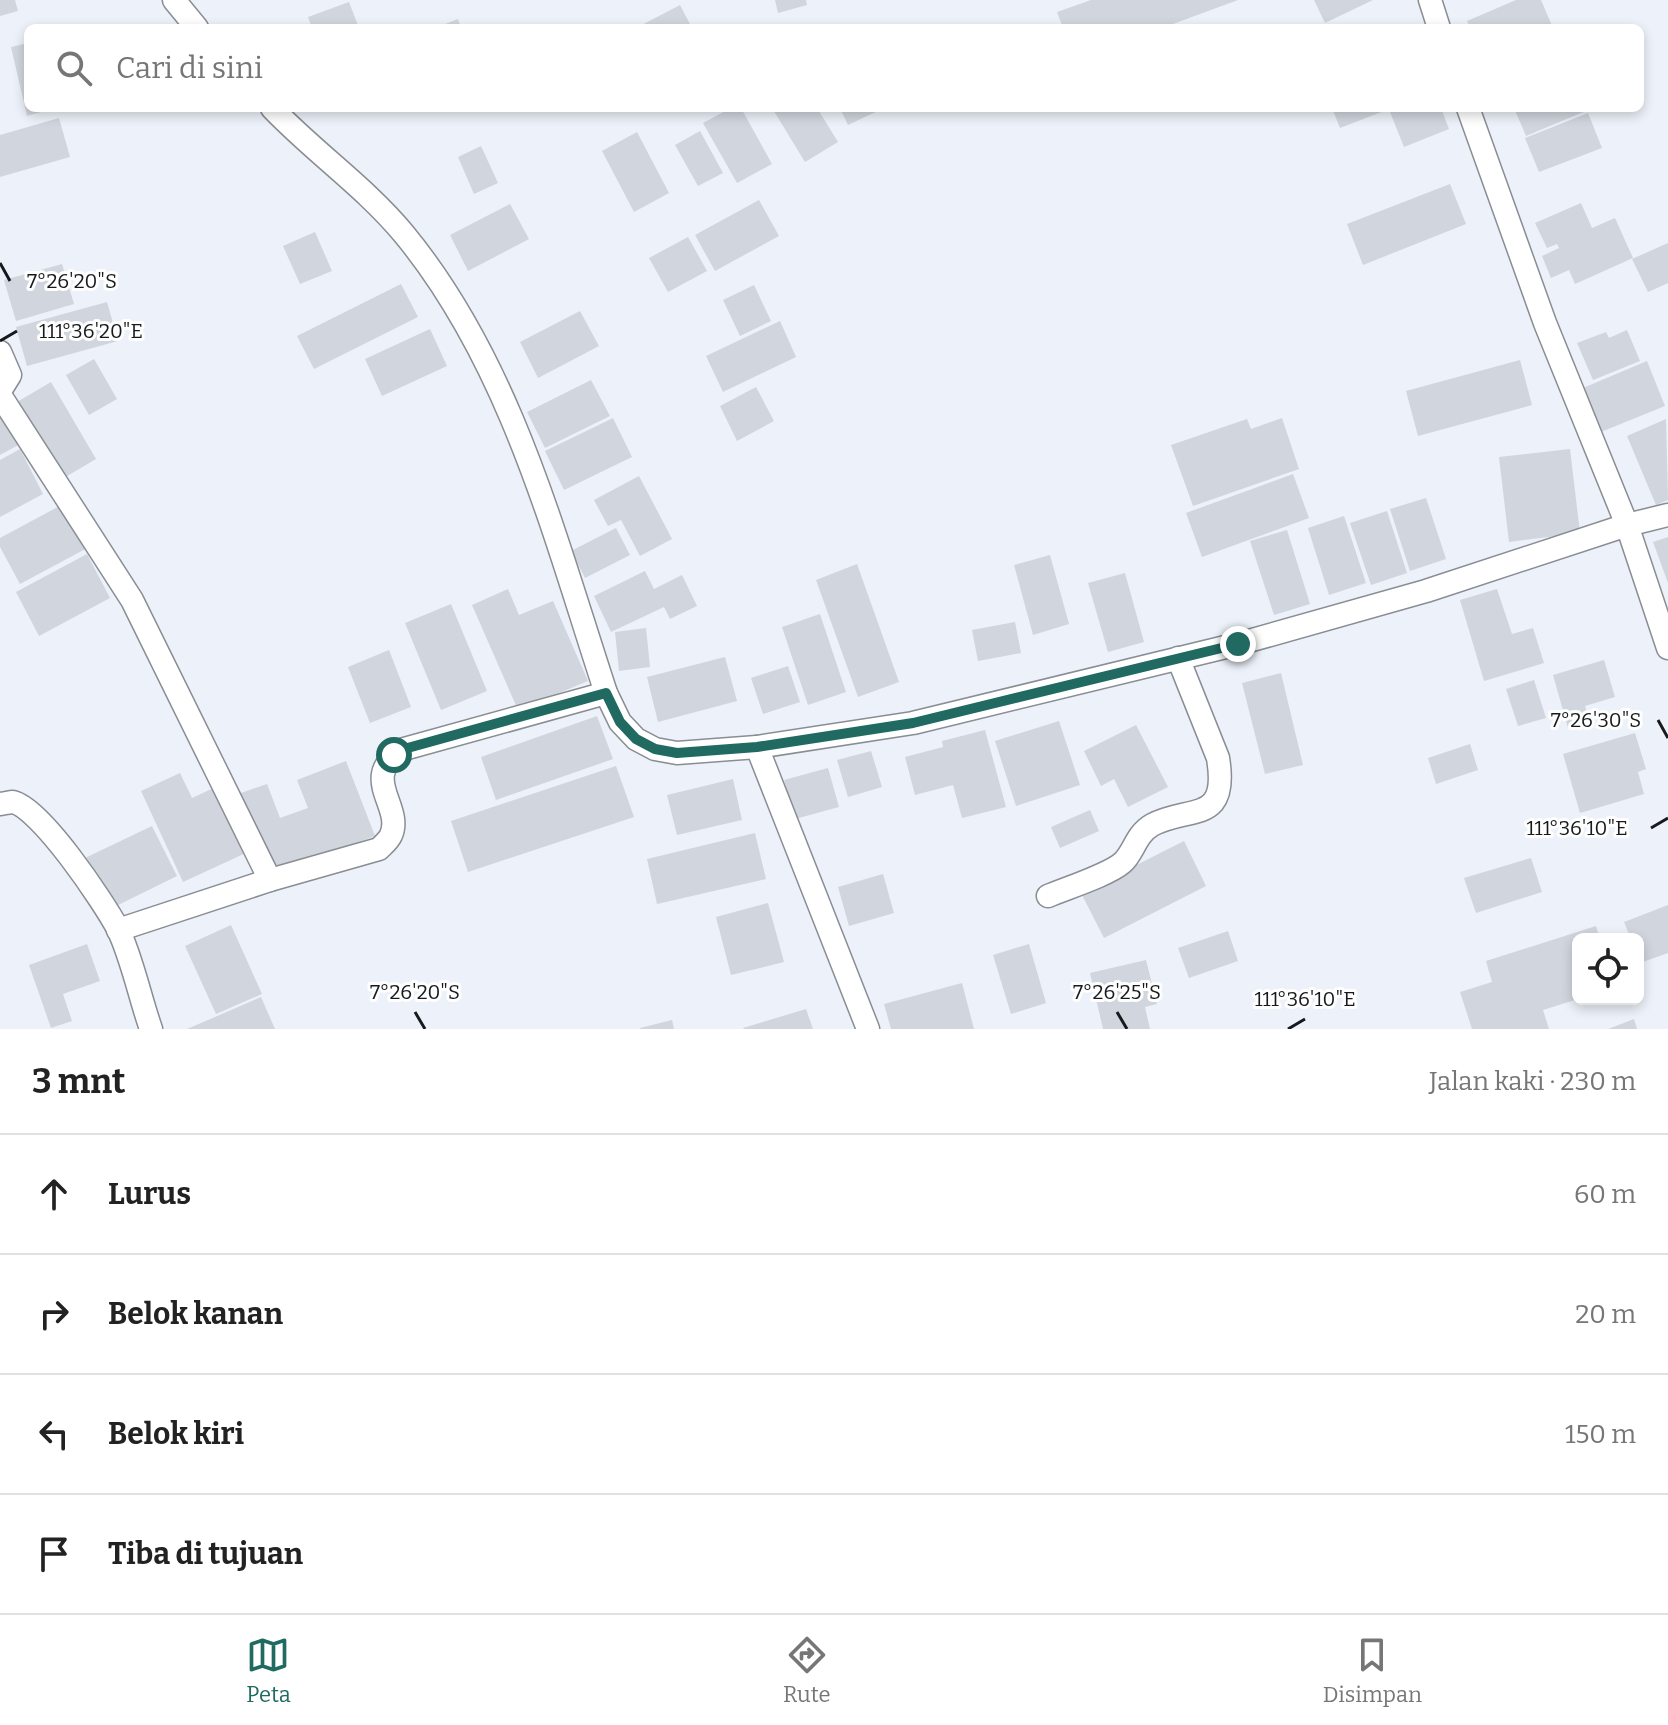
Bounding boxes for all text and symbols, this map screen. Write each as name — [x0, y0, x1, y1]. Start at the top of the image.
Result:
search box — [24, 24, 1644, 112]
icon: search — [52, 46, 96, 90]
text: Cari di sini — [116, 50, 263, 86]
text: 7°26'20"S — [27, 269, 117, 293]
text: 111°36'20"E — [39, 319, 143, 343]
route end — [1220, 626, 1256, 662]
text: 7°26'30"S — [1551, 708, 1641, 732]
route start — [376, 737, 412, 773]
text: 111°36'10"E — [1526, 816, 1628, 840]
map controls — [1572, 933, 1644, 1005]
button: locate — [1572, 933, 1644, 1005]
text: 7°26'20"S — [370, 980, 460, 1004]
text: 7°26'25"S — [1073, 980, 1161, 1004]
text: 111°36'10"E — [1254, 987, 1356, 1011]
text: 3 mnt — [32, 1061, 125, 1102]
text: Jalan kaki · 230 m — [1429, 1066, 1636, 1097]
icon: ahead — [32, 1172, 76, 1216]
text: Lurus — [108, 1176, 191, 1212]
text: 60 m — [1574, 1179, 1636, 1210]
icon: right — [32, 1292, 76, 1336]
text: Belok kanan — [108, 1296, 283, 1332]
text: 20 m — [1575, 1299, 1636, 1330]
icon: left — [32, 1412, 76, 1456]
text: Belok kiri — [108, 1416, 244, 1452]
text: 150 m — [1565, 1419, 1636, 1450]
icon: arrive — [32, 1532, 76, 1576]
text: Tiba di tujuan — [108, 1536, 303, 1572]
tab: Peta — [246, 1633, 291, 1708]
tab: Rute — [783, 1633, 830, 1708]
tab: Disimpan — [1323, 1633, 1422, 1708]

